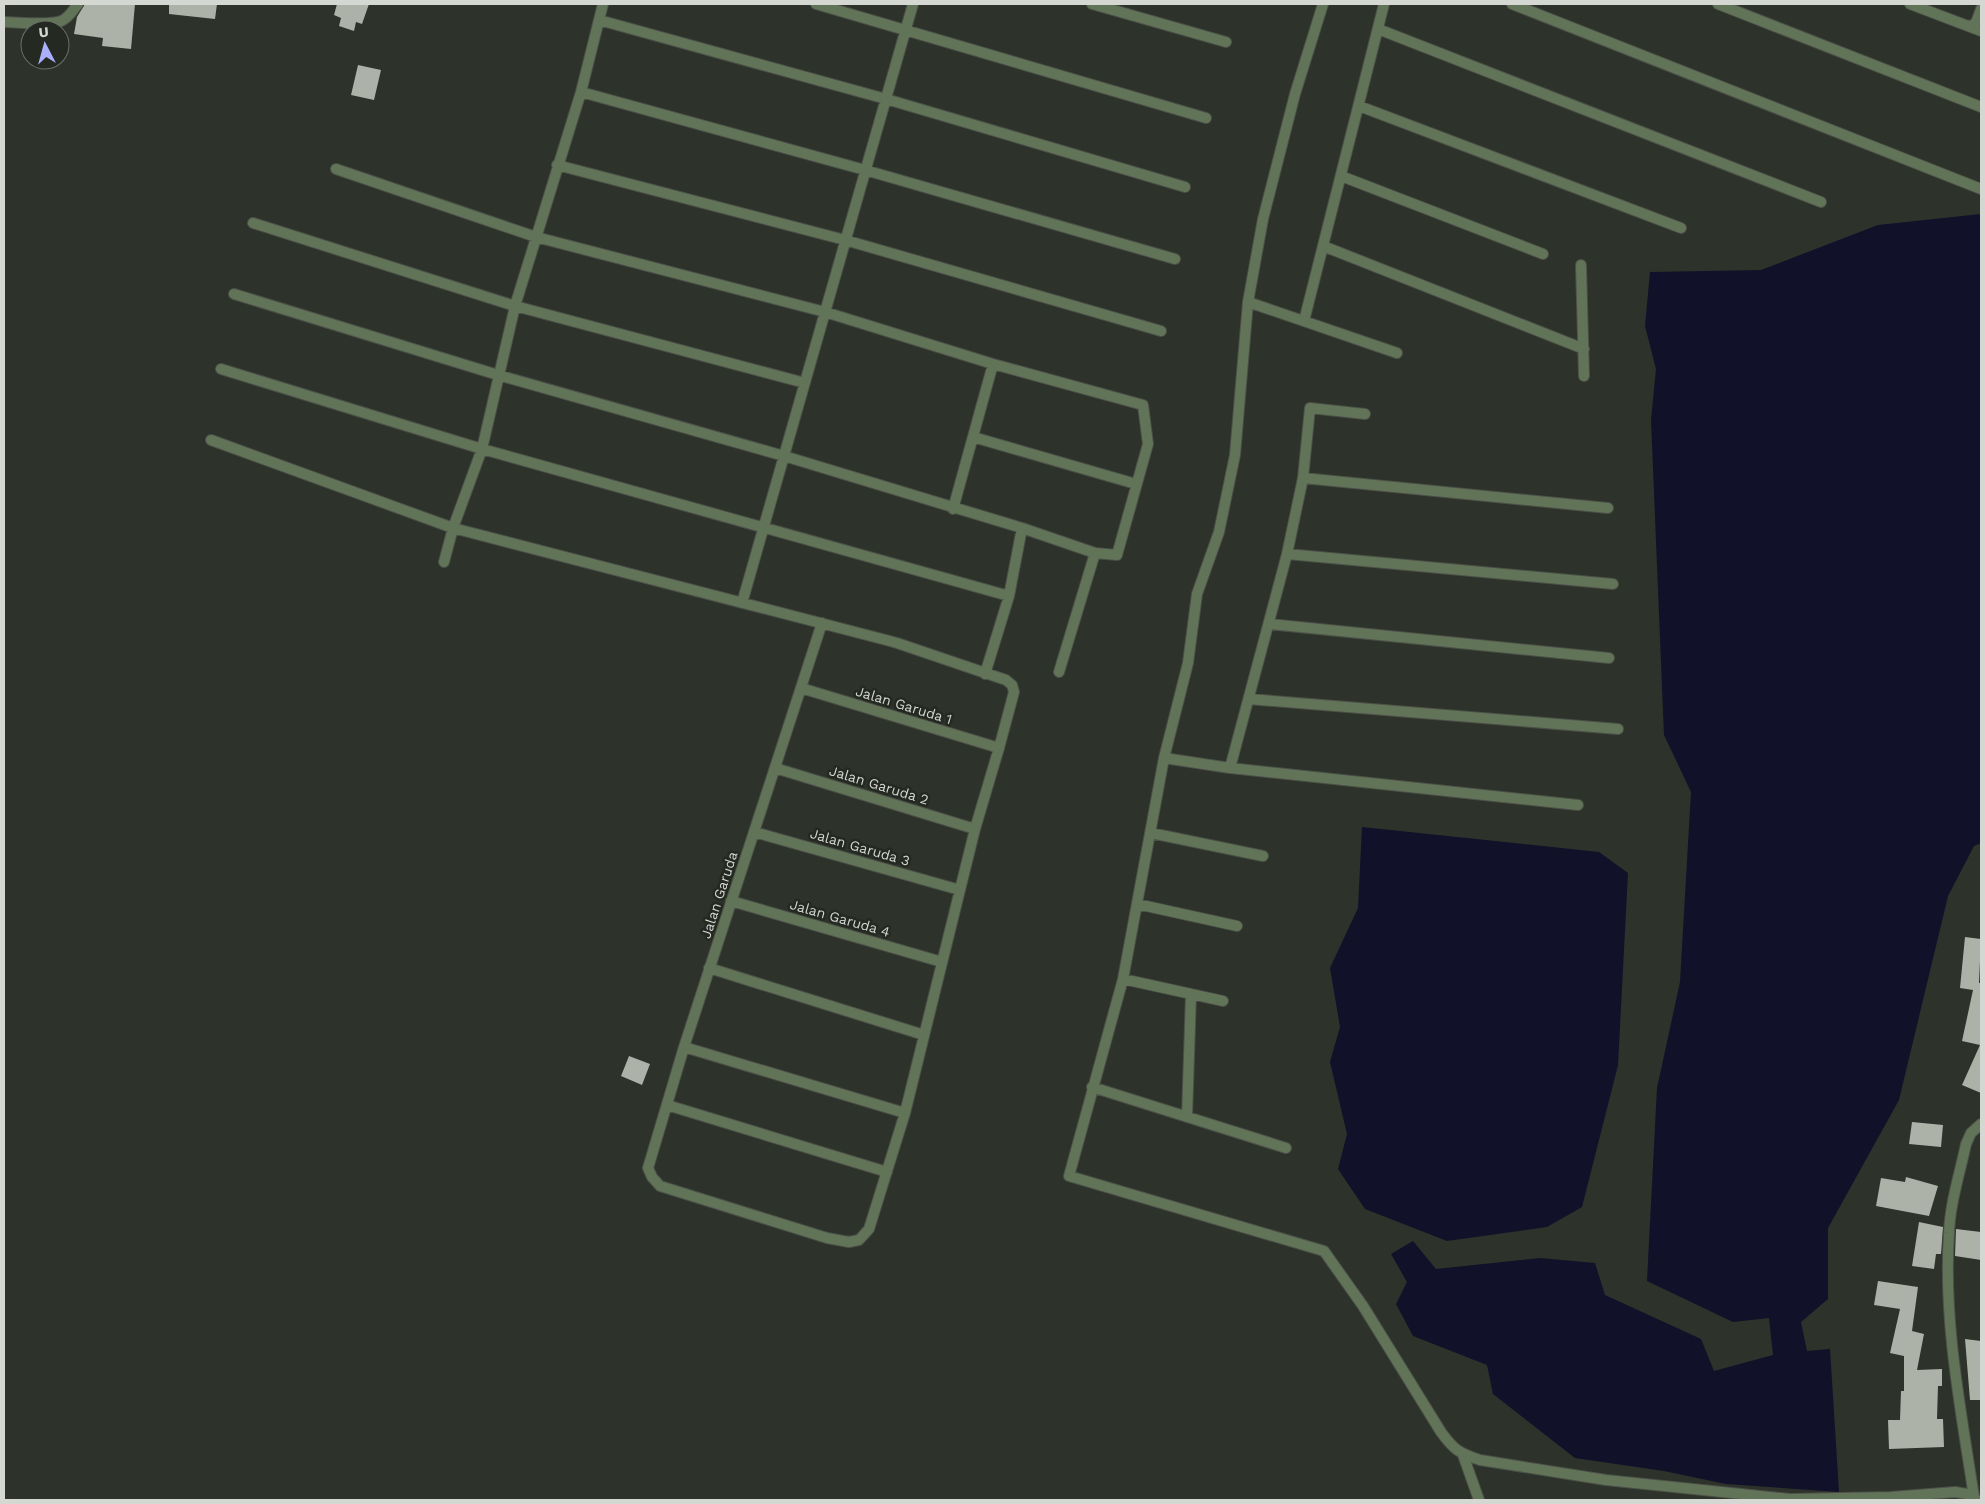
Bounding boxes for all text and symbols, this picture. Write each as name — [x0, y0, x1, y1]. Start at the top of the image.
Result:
north arrow — [20, 20, 70, 70]
text: U — [38, 24, 49, 41]
street label: Jalan Garuda 1 — [854, 683, 954, 727]
street label: Jalan Garuda 2 — [827, 762, 931, 808]
street label: Jalan Garuda 3 — [808, 825, 912, 869]
street label: Jalan Garuda — [697, 849, 741, 940]
street label: Jalan Garuda 4 — [788, 896, 892, 940]

